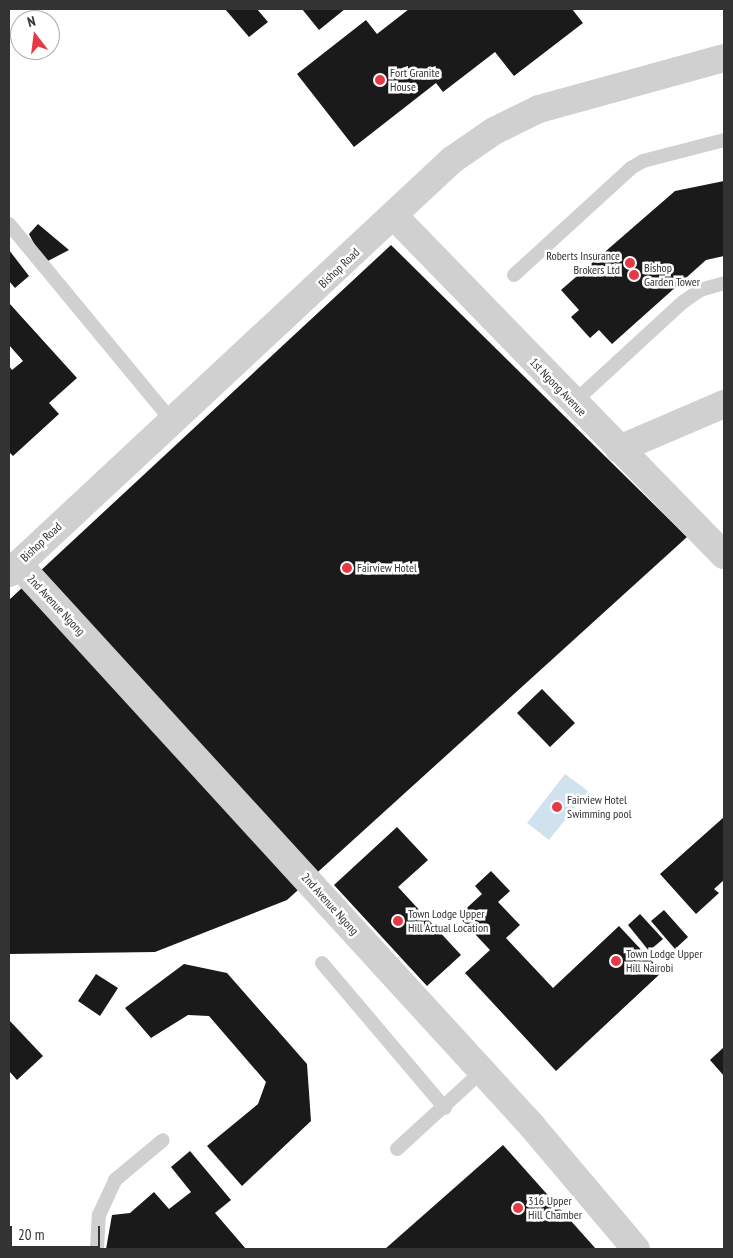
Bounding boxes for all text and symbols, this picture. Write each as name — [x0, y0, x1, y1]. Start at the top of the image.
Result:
north arrow — [10, 10, 60, 60]
text: N — [25, 12, 37, 31]
place label: Fort Granite House — [390, 66, 440, 94]
marker: Fort Granite House — [374, 74, 386, 86]
street label: Bishop Road — [316, 245, 362, 291]
place label: Roberts Insurance Brokers Ltd — [546, 249, 620, 277]
marker: Roberts Insurance Brokers Ltd — [624, 257, 636, 269]
place label: Bishop Garden Tower — [644, 261, 700, 289]
marker: Bishop Garden Tower — [628, 269, 640, 281]
street label: 1st Ngong Avenue — [527, 355, 589, 419]
street label: Bishop Road — [17, 519, 65, 565]
place label: Fairview Hotel — [357, 561, 417, 575]
marker: Fairview Hotel — [341, 562, 353, 574]
street label: 2nd Avenue Ngong — [24, 571, 88, 639]
place label: Fairview Hotel Swimming pool — [567, 793, 631, 821]
marker: Fairview Hotel Swimming pool — [551, 801, 563, 813]
street label: 2nd Avenue Ngong — [298, 870, 362, 938]
place label: Town Lodge Upper Hill Actual Location — [408, 907, 489, 935]
marker: Town Lodge Upper Hill Actual Location — [392, 915, 404, 927]
place label: Town Lodge Upper Hill Nairobi — [626, 947, 703, 975]
marker: Town Lodge Upper Hill Nairobi — [610, 955, 622, 967]
place label: 316 Upper Hill Chamber — [528, 1194, 582, 1222]
marker: 316 Upper Hill Chamber — [512, 1202, 524, 1214]
scale bar — [12, 1216, 102, 1248]
text: 20 m — [18, 1225, 44, 1244]

